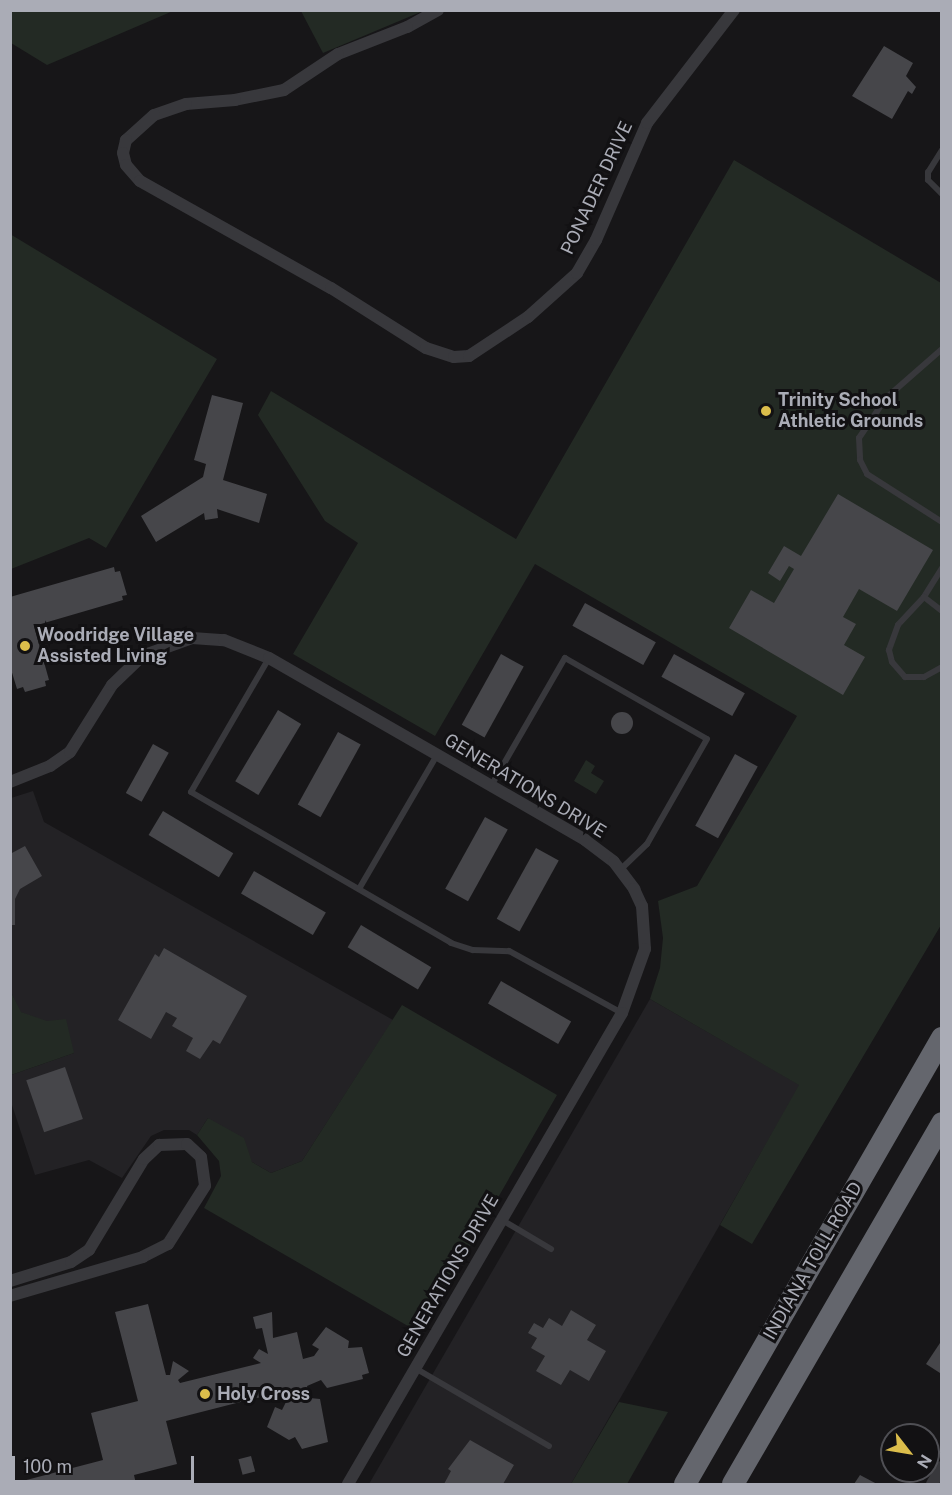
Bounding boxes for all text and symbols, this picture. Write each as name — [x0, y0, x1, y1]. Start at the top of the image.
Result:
street label: PONADER DRIVE — [557, 118, 637, 258]
place label: Trinity School Athletic Grounds — [778, 390, 923, 432]
marker: Trinity School Athletic Grounds — [759, 404, 773, 418]
place label: Woodridge Village Assisted Living — [37, 625, 194, 668]
marker: Woodridge Village Assisted Living — [18, 639, 32, 653]
street label: GENERATIONS DRIVE — [440, 729, 610, 843]
street label: INDIANA TOLL ROAD — [759, 1178, 867, 1344]
street label: GENERATIONS DRIVE — [392, 1191, 504, 1361]
place label: Holy Cross — [217, 1383, 310, 1405]
marker: Holy Cross — [198, 1387, 212, 1401]
north arrow — [880, 1423, 940, 1483]
scale bar — [15, 1444, 196, 1482]
text: N — [913, 1451, 936, 1472]
text: 100 m — [23, 1456, 72, 1477]

